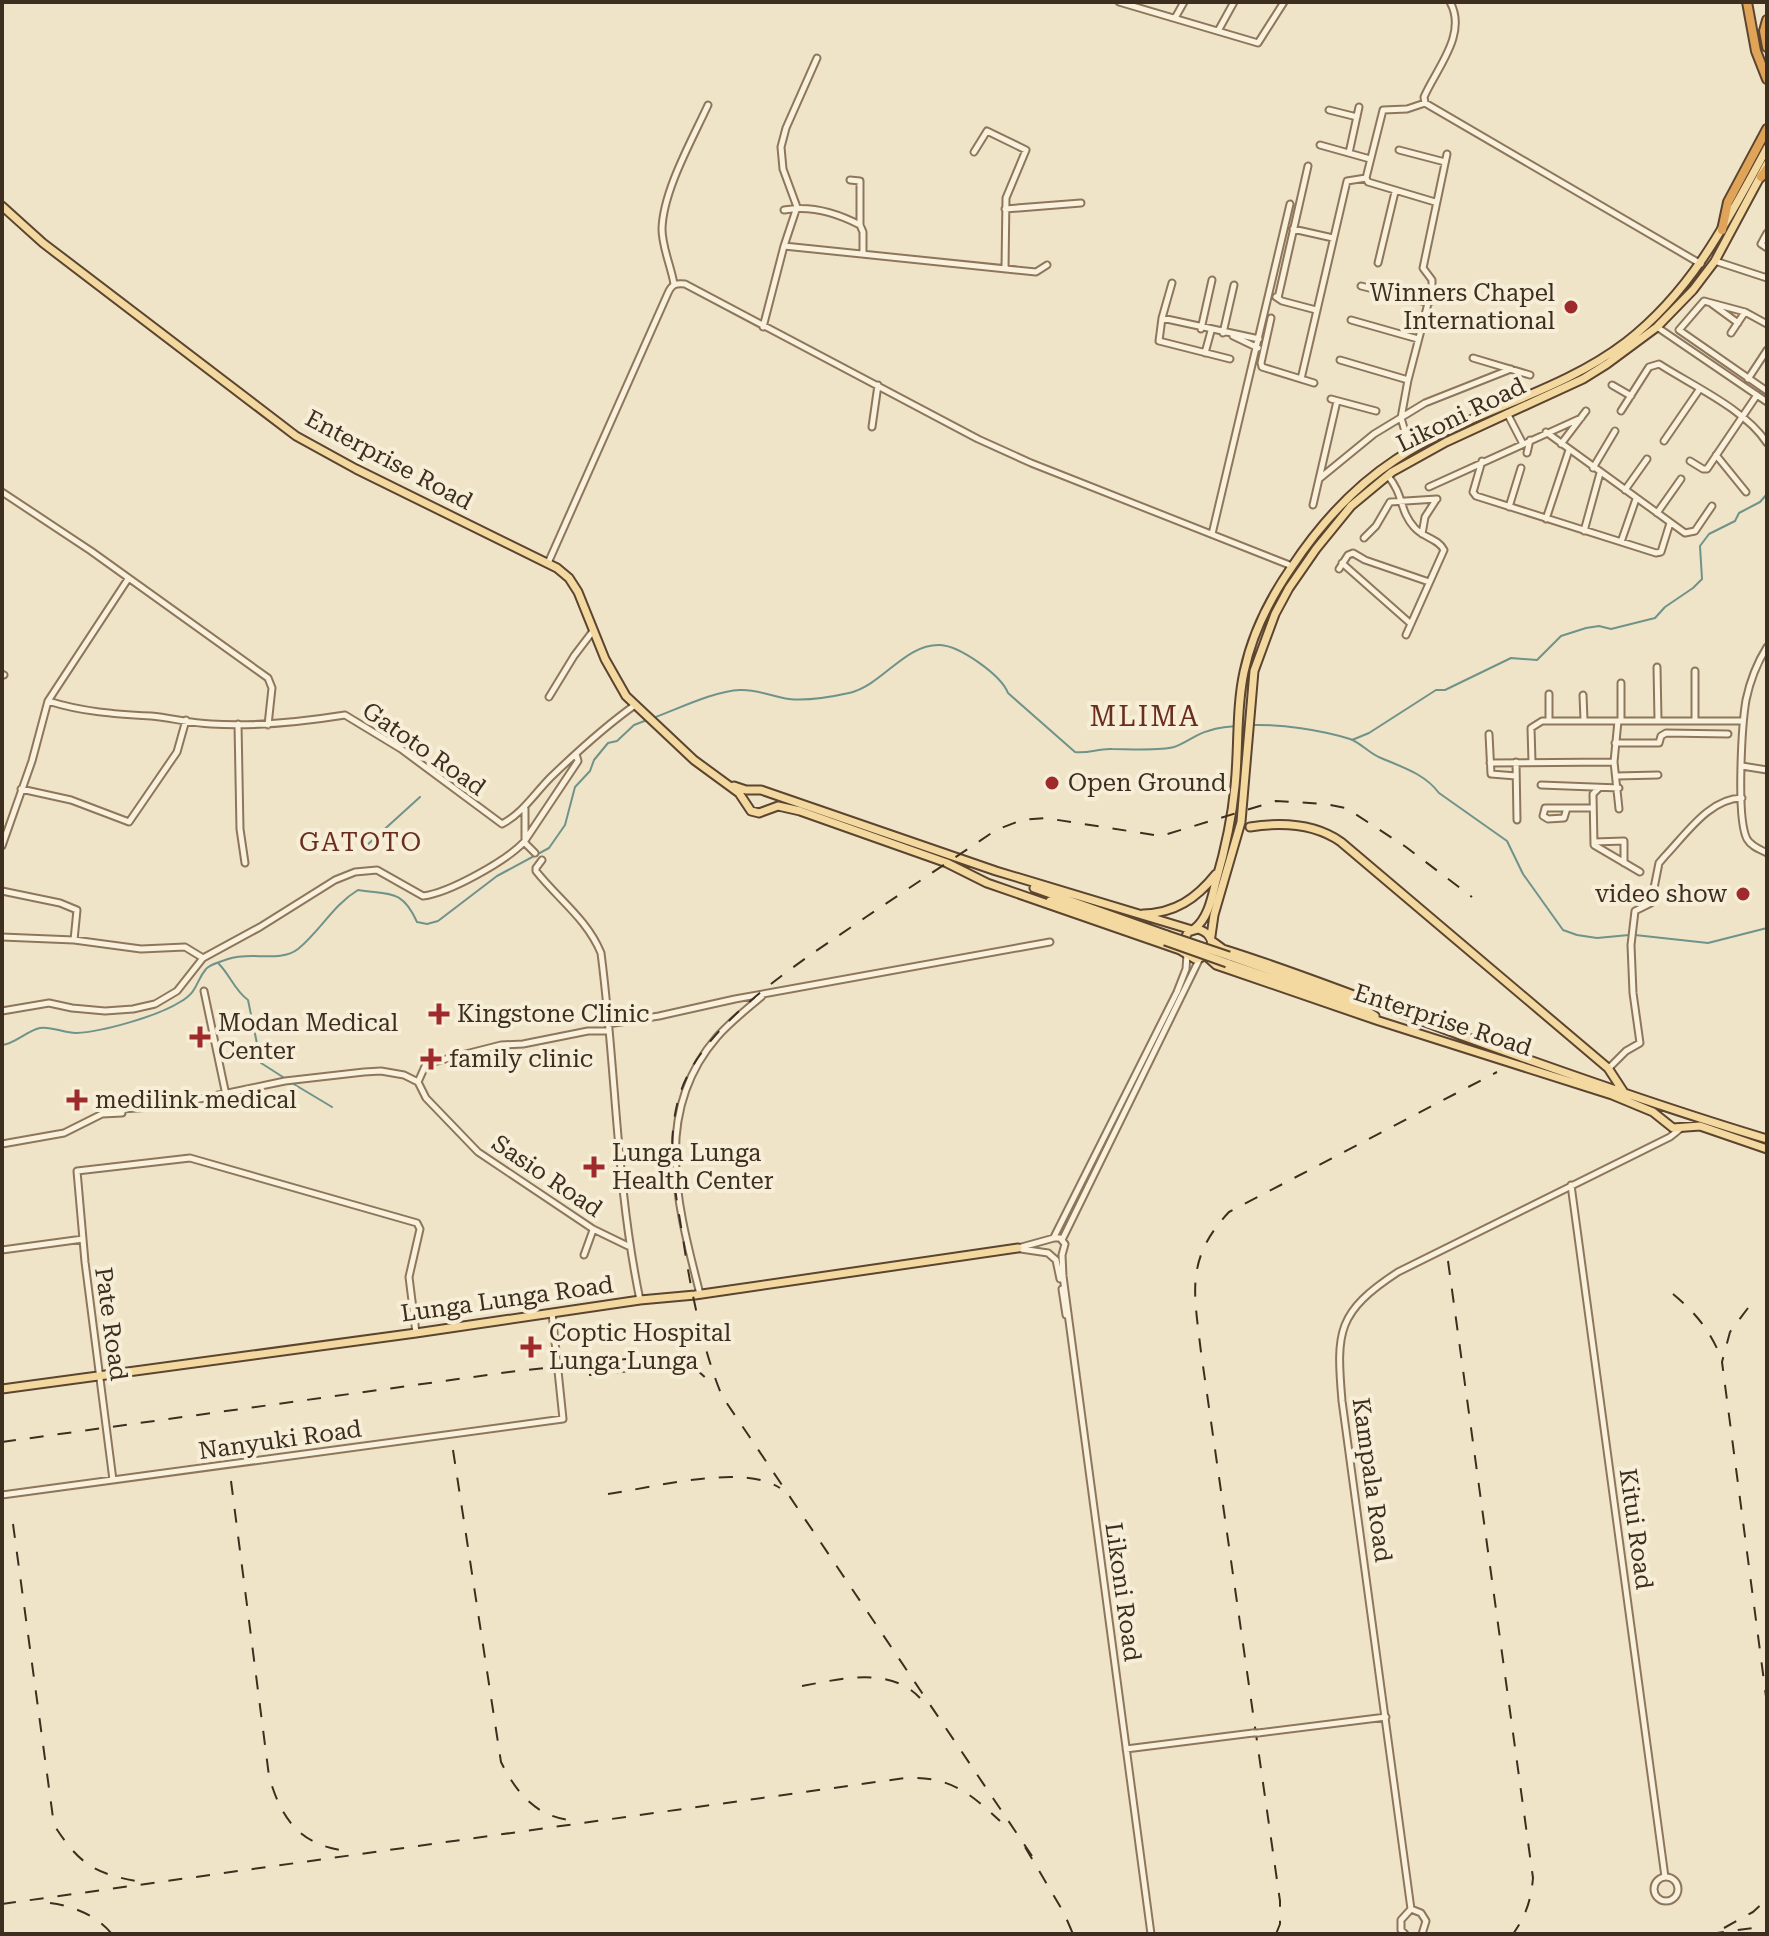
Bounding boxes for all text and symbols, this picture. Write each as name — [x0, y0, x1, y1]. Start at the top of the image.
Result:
place label: Winners Chapel International — [1370, 279, 1555, 335]
marker: Winners Chapel International — [1562, 298, 1580, 316]
street label: Likoni Road — [1392, 372, 1530, 458]
street label: Enterprise Road — [301, 404, 477, 516]
street label: Gatoto Road — [357, 696, 491, 802]
district label: MLIMA — [1090, 700, 1200, 733]
place label: Open Ground — [1068, 769, 1226, 797]
marker: Open Ground — [1043, 774, 1061, 792]
district label: GATOTO — [299, 827, 423, 857]
place label: video show — [1595, 880, 1727, 908]
marker: video show — [1734, 885, 1752, 903]
street label: Enterprise Road — [1350, 978, 1536, 1062]
place label: Kingstone Clinic — [457, 1000, 650, 1028]
marker: Kingstone Clinic — [428, 1003, 450, 1025]
place label: Modan Medical Center — [218, 1009, 398, 1065]
marker: Modan Medical Center — [189, 1026, 211, 1048]
place label: family clinic — [449, 1045, 593, 1073]
marker: family clinic — [420, 1048, 442, 1070]
place label: medilink medical — [95, 1086, 297, 1114]
marker: medilink medical — [66, 1089, 88, 1111]
street label: Sasio Road — [487, 1129, 607, 1223]
place label: Lunga Lunga Health Center — [612, 1139, 774, 1195]
marker: Lunga Lunga Health Center — [583, 1156, 605, 1178]
street label: Pate Road — [89, 1265, 133, 1383]
street label: Lunga Lunga Road — [399, 1270, 615, 1328]
place label: Coptic Hospital Lunga Lunga — [549, 1319, 731, 1375]
marker: Coptic Hospital Lunga Lunga — [520, 1336, 542, 1358]
street label: Kampala Road — [1347, 1396, 1397, 1564]
street label: Nanyuki Road — [197, 1415, 363, 1465]
street label: Kitui Road — [1614, 1467, 1658, 1591]
street label: Likoni Road — [1099, 1521, 1147, 1663]

